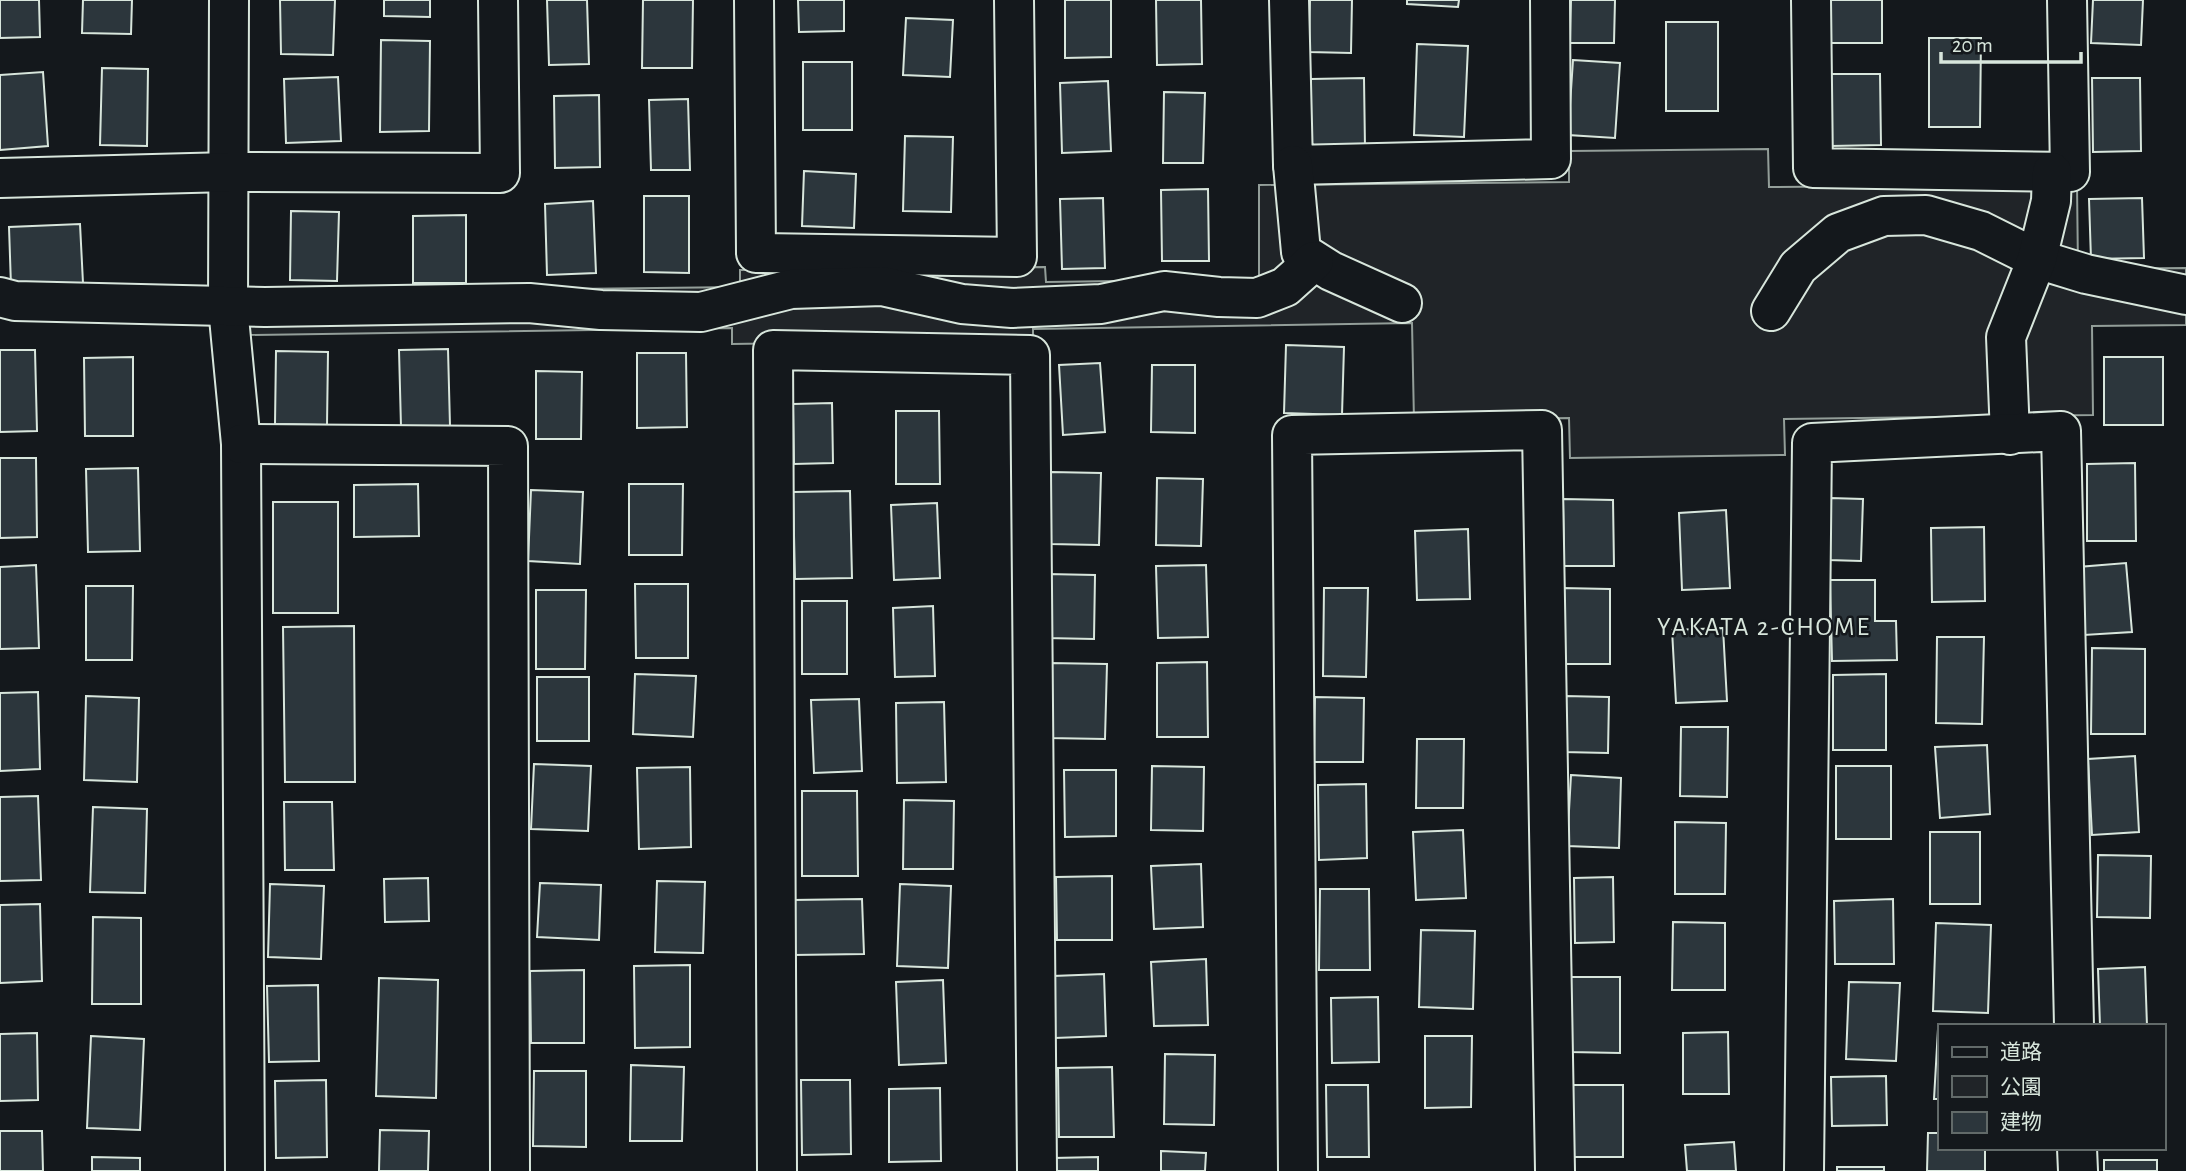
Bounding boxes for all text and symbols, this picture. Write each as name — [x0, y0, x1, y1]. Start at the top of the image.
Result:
scale bar — [1941, 21, 2081, 65]
text: 20 m — [1952, 35, 1993, 56]
district label: YAKATA 2-CHOME — [1657, 614, 1871, 640]
legend — [1938, 1024, 2165, 1150]
text: 道路 — [2000, 1041, 2042, 1063]
text: 公園 — [2000, 1077, 2042, 1098]
text: 建物 — [2000, 1111, 2042, 1133]

